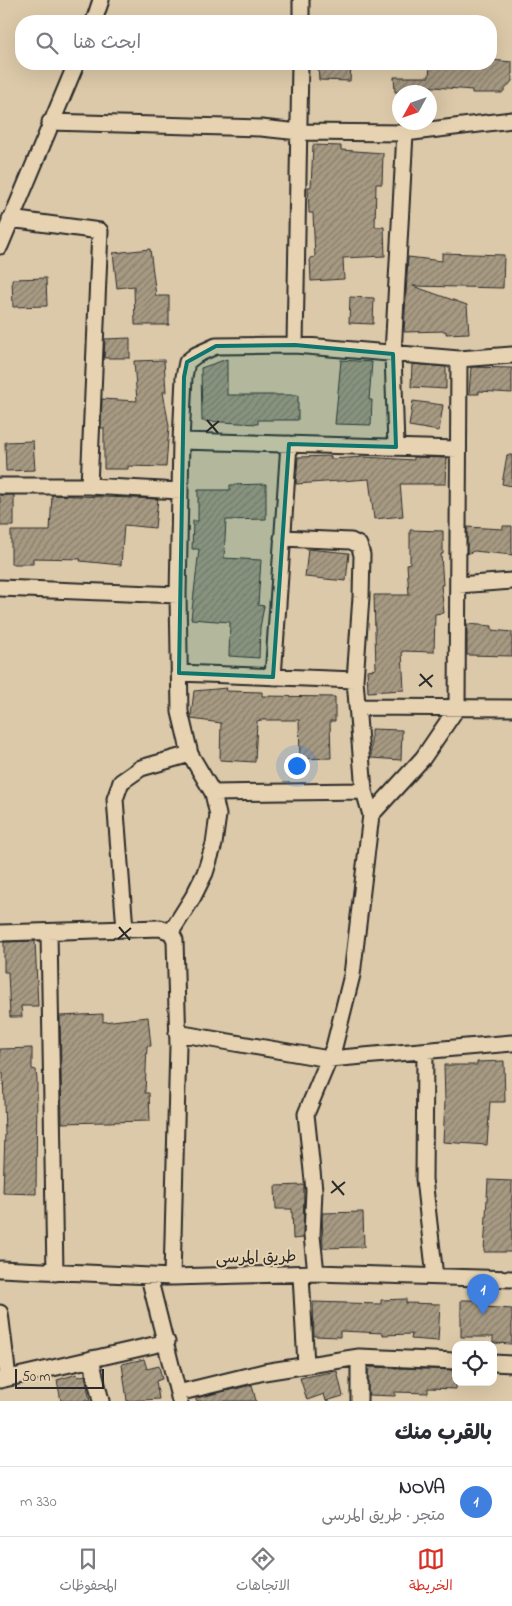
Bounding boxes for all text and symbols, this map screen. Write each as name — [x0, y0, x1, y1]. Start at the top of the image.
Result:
search box — [15, 15, 497, 70]
icon: search — [33, 29, 61, 57]
text: ابحث هنا — [73, 30, 141, 57]
north arrow — [392, 85, 437, 130]
your location — [284, 753, 310, 779]
street label: طريق المرسى — [215, 1245, 297, 1271]
pin: 1 — [467, 1274, 499, 1315]
map controls — [452, 1341, 497, 1386]
button: locate — [452, 1341, 497, 1386]
scale bar — [15, 1366, 104, 1389]
text: 50 m — [22, 1367, 50, 1388]
text: بالقرب منك — [395, 1419, 492, 1449]
text: NOVA — [399, 1475, 445, 1502]
text: 330 m — [20, 1490, 57, 1514]
text: 1 — [473, 1490, 479, 1514]
text: متجر · طريق المرسى — [322, 1504, 445, 1528]
tab: المحفوظات — [59, 1545, 117, 1598]
tab: الاتجاهات — [236, 1545, 290, 1598]
tab: الخريطة — [409, 1545, 453, 1598]

